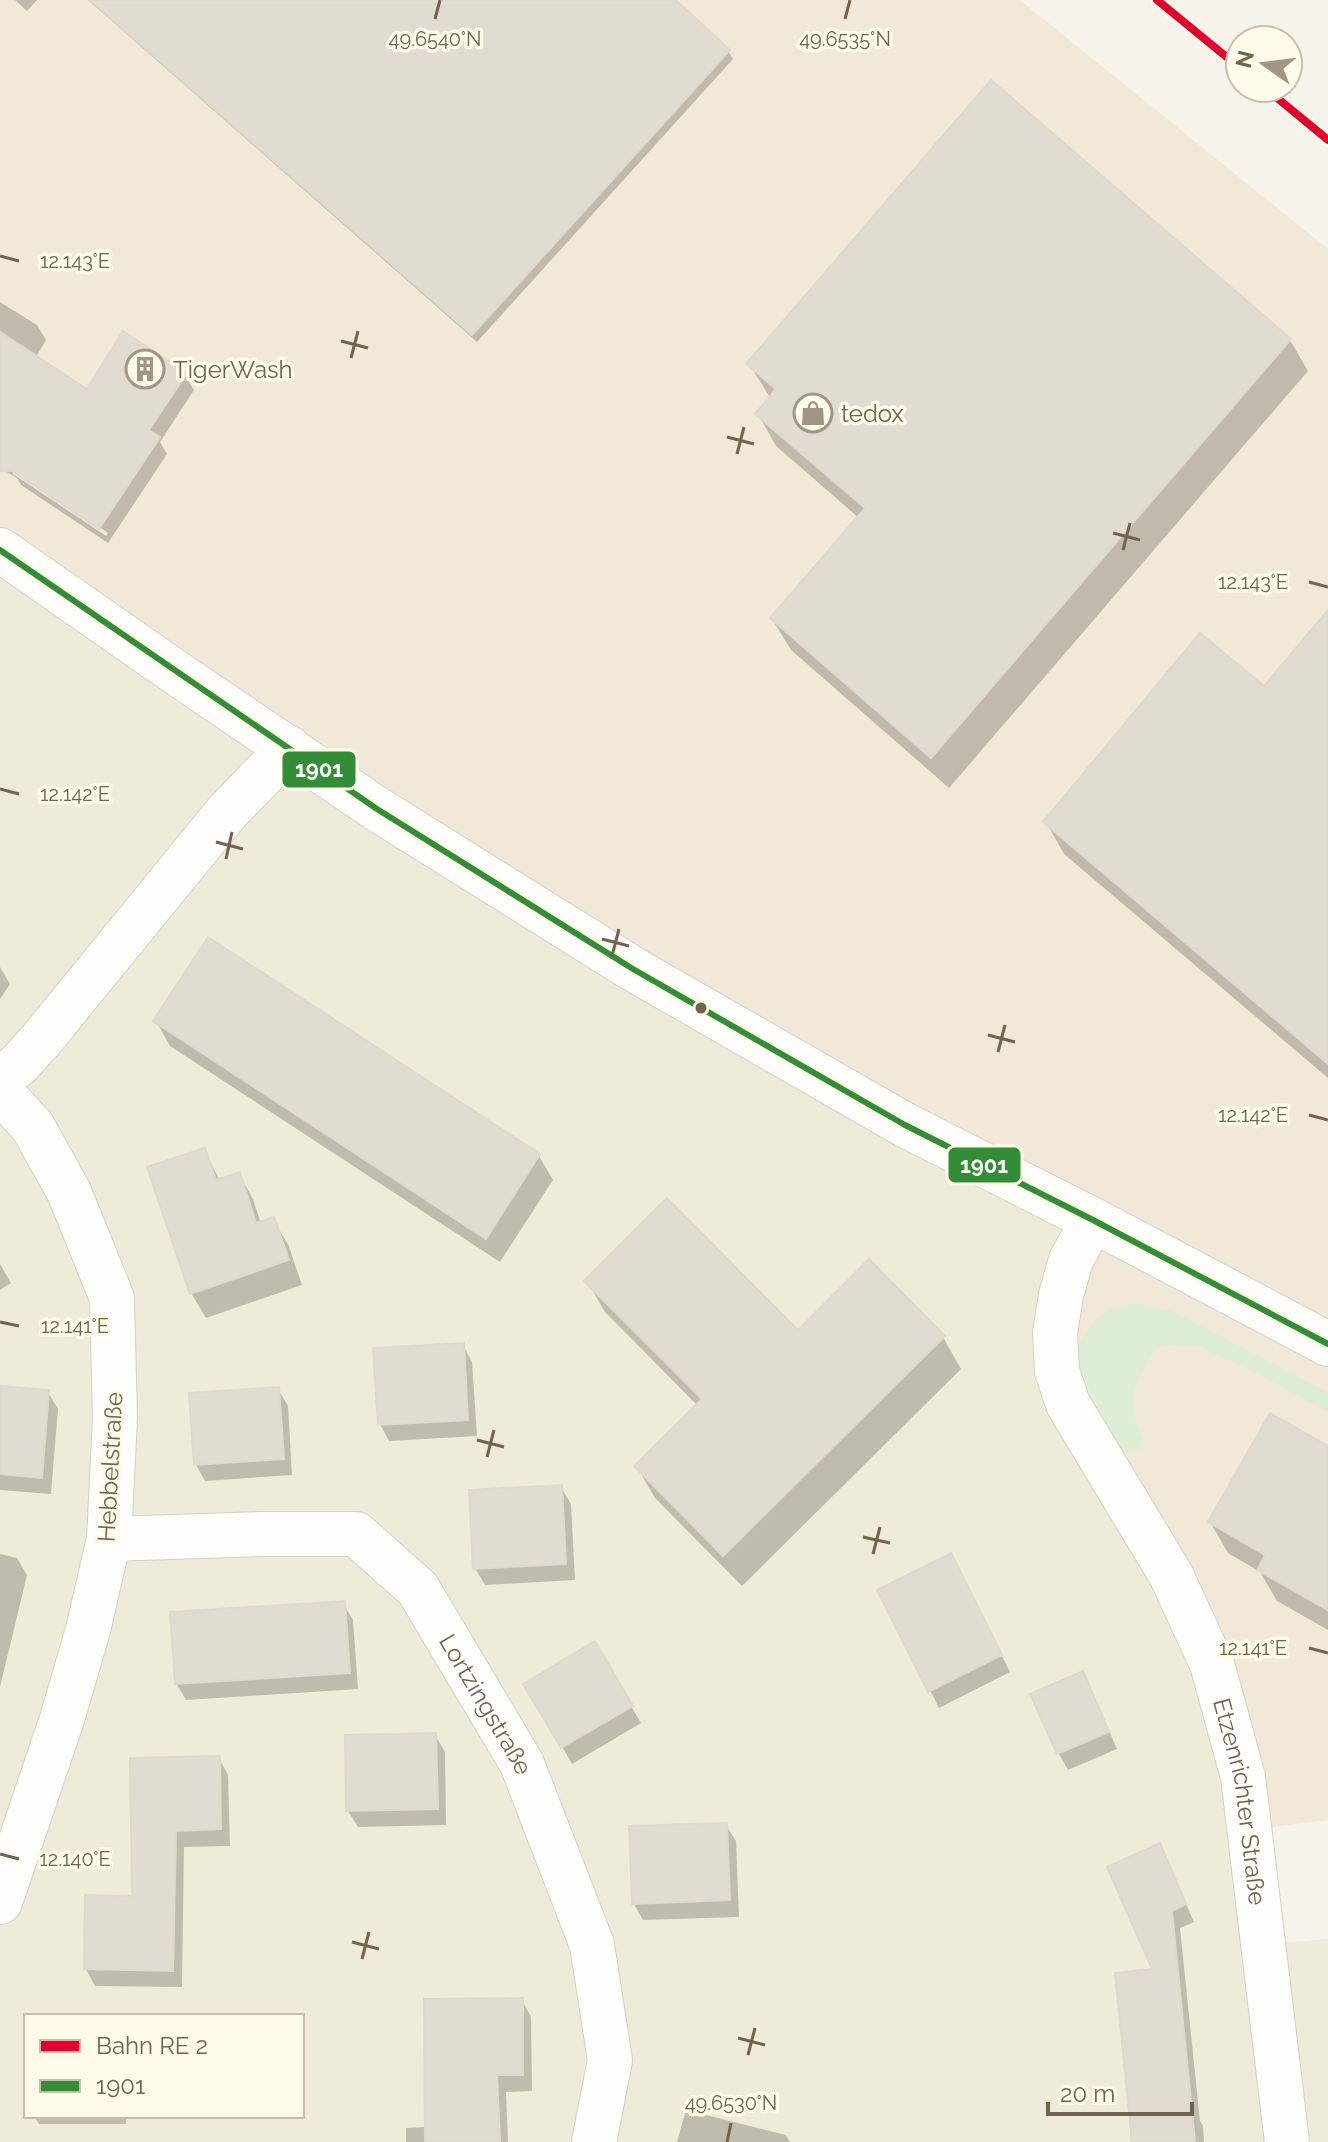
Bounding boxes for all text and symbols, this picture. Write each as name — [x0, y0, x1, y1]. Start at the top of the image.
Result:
north arrow — [1224, 24, 1304, 104]
text: 49.6540°N — [389, 27, 481, 51]
text: 49.6535°N — [799, 27, 891, 51]
text: N — [1230, 48, 1259, 70]
text: 12.143°E — [40, 249, 110, 273]
building icon: TigerWash — [124, 348, 166, 390]
place label: TigerWash — [173, 355, 293, 384]
shop icon: tedox — [792, 392, 834, 434]
place label: tedox — [841, 399, 904, 428]
text: 12.143°E — [1218, 570, 1288, 594]
line badge: 1901 — [281, 750, 357, 789]
text: 1901 — [295, 756, 343, 782]
text: 12.142°E — [40, 782, 110, 806]
unlabelled marker — [693, 1000, 709, 1016]
text: 12.142°E — [1218, 1103, 1288, 1127]
line badge: 1901 — [947, 1146, 1022, 1184]
text: 1901 — [960, 1152, 1008, 1178]
text: 12.141°E — [41, 1314, 109, 1338]
street label: Hebbelstraße — [92, 1391, 128, 1543]
street label: Lortzingstraße — [433, 1629, 539, 1778]
text: 12.141°E — [1219, 1636, 1287, 1660]
street label: Etzenrichter Straße — [1208, 1695, 1273, 1907]
text: 12.140°E — [39, 1847, 111, 1871]
legend — [24, 2014, 304, 2118]
text: Bahn RE 2 — [96, 2031, 208, 2060]
scale bar — [1048, 2066, 1192, 2116]
text: 1901 — [96, 2071, 145, 2100]
text: 20 m — [1060, 2079, 1115, 2108]
text: 49.6530°N — [685, 2091, 777, 2115]

